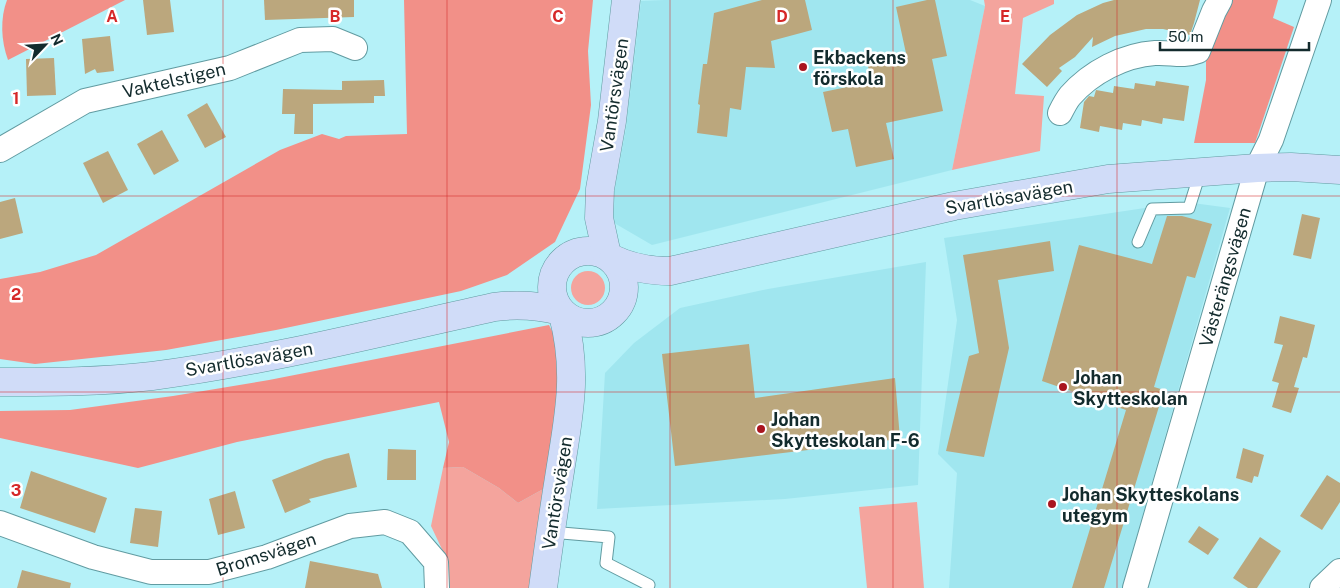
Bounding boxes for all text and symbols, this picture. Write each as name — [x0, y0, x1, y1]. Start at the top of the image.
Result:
text: A — [106, 7, 118, 26]
text: B — [330, 7, 341, 26]
text: C — [552, 7, 564, 26]
text: D — [776, 7, 788, 26]
text: E — [1000, 7, 1010, 26]
north arrow — [20, 20, 70, 70]
scale bar — [1160, 20, 1309, 52]
text: 50 m — [1168, 28, 1203, 45]
text: N — [47, 31, 66, 48]
street label: Vantörsvägen — [596, 37, 632, 153]
place label: Ekbackens förskola — [813, 47, 906, 89]
street label: Vaktelstigen — [120, 58, 228, 102]
marker: Ekbackens förskola — [797, 61, 809, 73]
text: 1 — [13, 89, 19, 108]
street label: Svartlösavägen — [944, 175, 1074, 219]
street label: Västerängsvägen — [1195, 205, 1255, 349]
text: 2 — [11, 285, 21, 304]
street label: Svartlösavägen — [184, 337, 314, 381]
place label: Johan Skytteskolan — [1073, 367, 1188, 409]
marker: Johan Skytteskolan — [1057, 381, 1069, 393]
place label: Johan Skytteskolan F-6 — [771, 409, 920, 451]
marker: Johan Skytteskolan F-6 — [755, 423, 767, 435]
street label: Vantörsvägen — [538, 435, 576, 551]
text: 3 — [11, 481, 21, 500]
place label: Johan Skytteskolans utegym — [1062, 484, 1239, 526]
marker: Johan Skytteskolans utegym — [1046, 498, 1058, 510]
street label: Bromsvägen — [213, 528, 319, 580]

